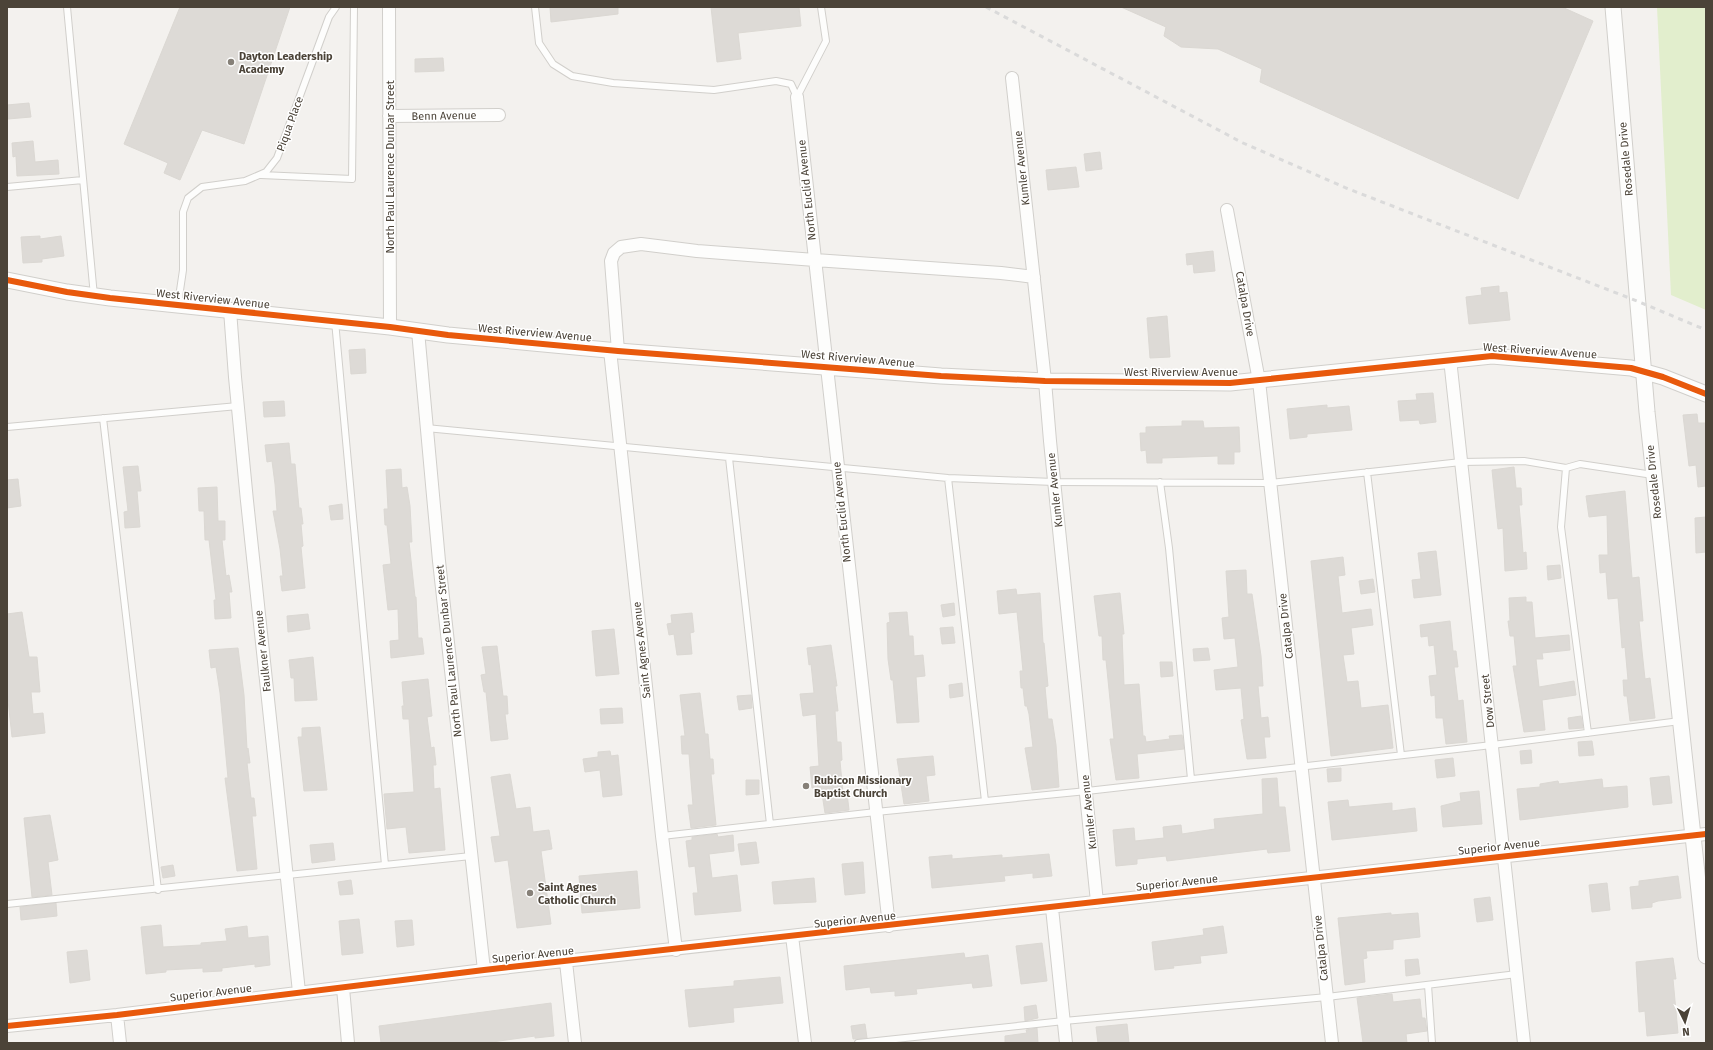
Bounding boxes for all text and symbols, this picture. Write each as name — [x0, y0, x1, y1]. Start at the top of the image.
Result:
place label: Dayton Leadership Academy — [238, 50, 333, 76]
marker: Dayton Leadership Academy — [226, 57, 236, 67]
street label: North Paul Laurence Dunbar Street — [384, 80, 397, 254]
street label: Piqua Place — [274, 95, 306, 153]
street label: Benn Avenue — [411, 109, 477, 123]
street label: Rosedale Drive — [1616, 121, 1636, 197]
street label: Kumler Avenue — [1012, 130, 1032, 206]
street label: North Euclid Avenue — [795, 139, 819, 241]
street label: Catalpa Drive — [1233, 270, 1257, 338]
street label: West Riverview Avenue — [156, 287, 270, 311]
street label: West Riverview Avenue — [478, 322, 592, 344]
street label: West Riverview Avenue — [1483, 341, 1597, 361]
street label: West Riverview Avenue — [801, 348, 915, 370]
street label: West Riverview Avenue — [1124, 366, 1238, 379]
street label: Rosedale Drive — [1644, 444, 1664, 520]
street label: Kumler Avenue — [1045, 452, 1065, 528]
street label: North Euclid Avenue — [830, 461, 854, 563]
street label: North Paul Laurence Dunbar Street — [433, 564, 465, 738]
street label: Catalpa Drive — [1276, 592, 1296, 660]
street label: Saint Agnes Avenue — [630, 601, 654, 699]
street label: Faulkner Avenue — [252, 609, 274, 693]
street label: Dow Street — [1479, 673, 1497, 729]
place label: Rubicon Missionary Baptist Church — [814, 774, 912, 800]
street label: Kumler Avenue — [1079, 774, 1099, 850]
marker: Rubicon Missionary Baptist Church — [801, 781, 811, 791]
street label: Superior Avenue — [1457, 836, 1541, 858]
street label: Superior Avenue — [1135, 872, 1219, 894]
place label: Saint Agnes Catholic Church — [538, 881, 616, 907]
marker: Saint Agnes Catholic Church — [525, 888, 535, 898]
street label: Superior Avenue — [813, 909, 897, 931]
street label: Catalpa Drive — [1311, 914, 1331, 982]
street label: Superior Avenue — [491, 944, 575, 966]
street label: Superior Avenue — [169, 982, 253, 1004]
north arrow — [1665, 1002, 1705, 1042]
text: N — [1682, 1025, 1690, 1038]

